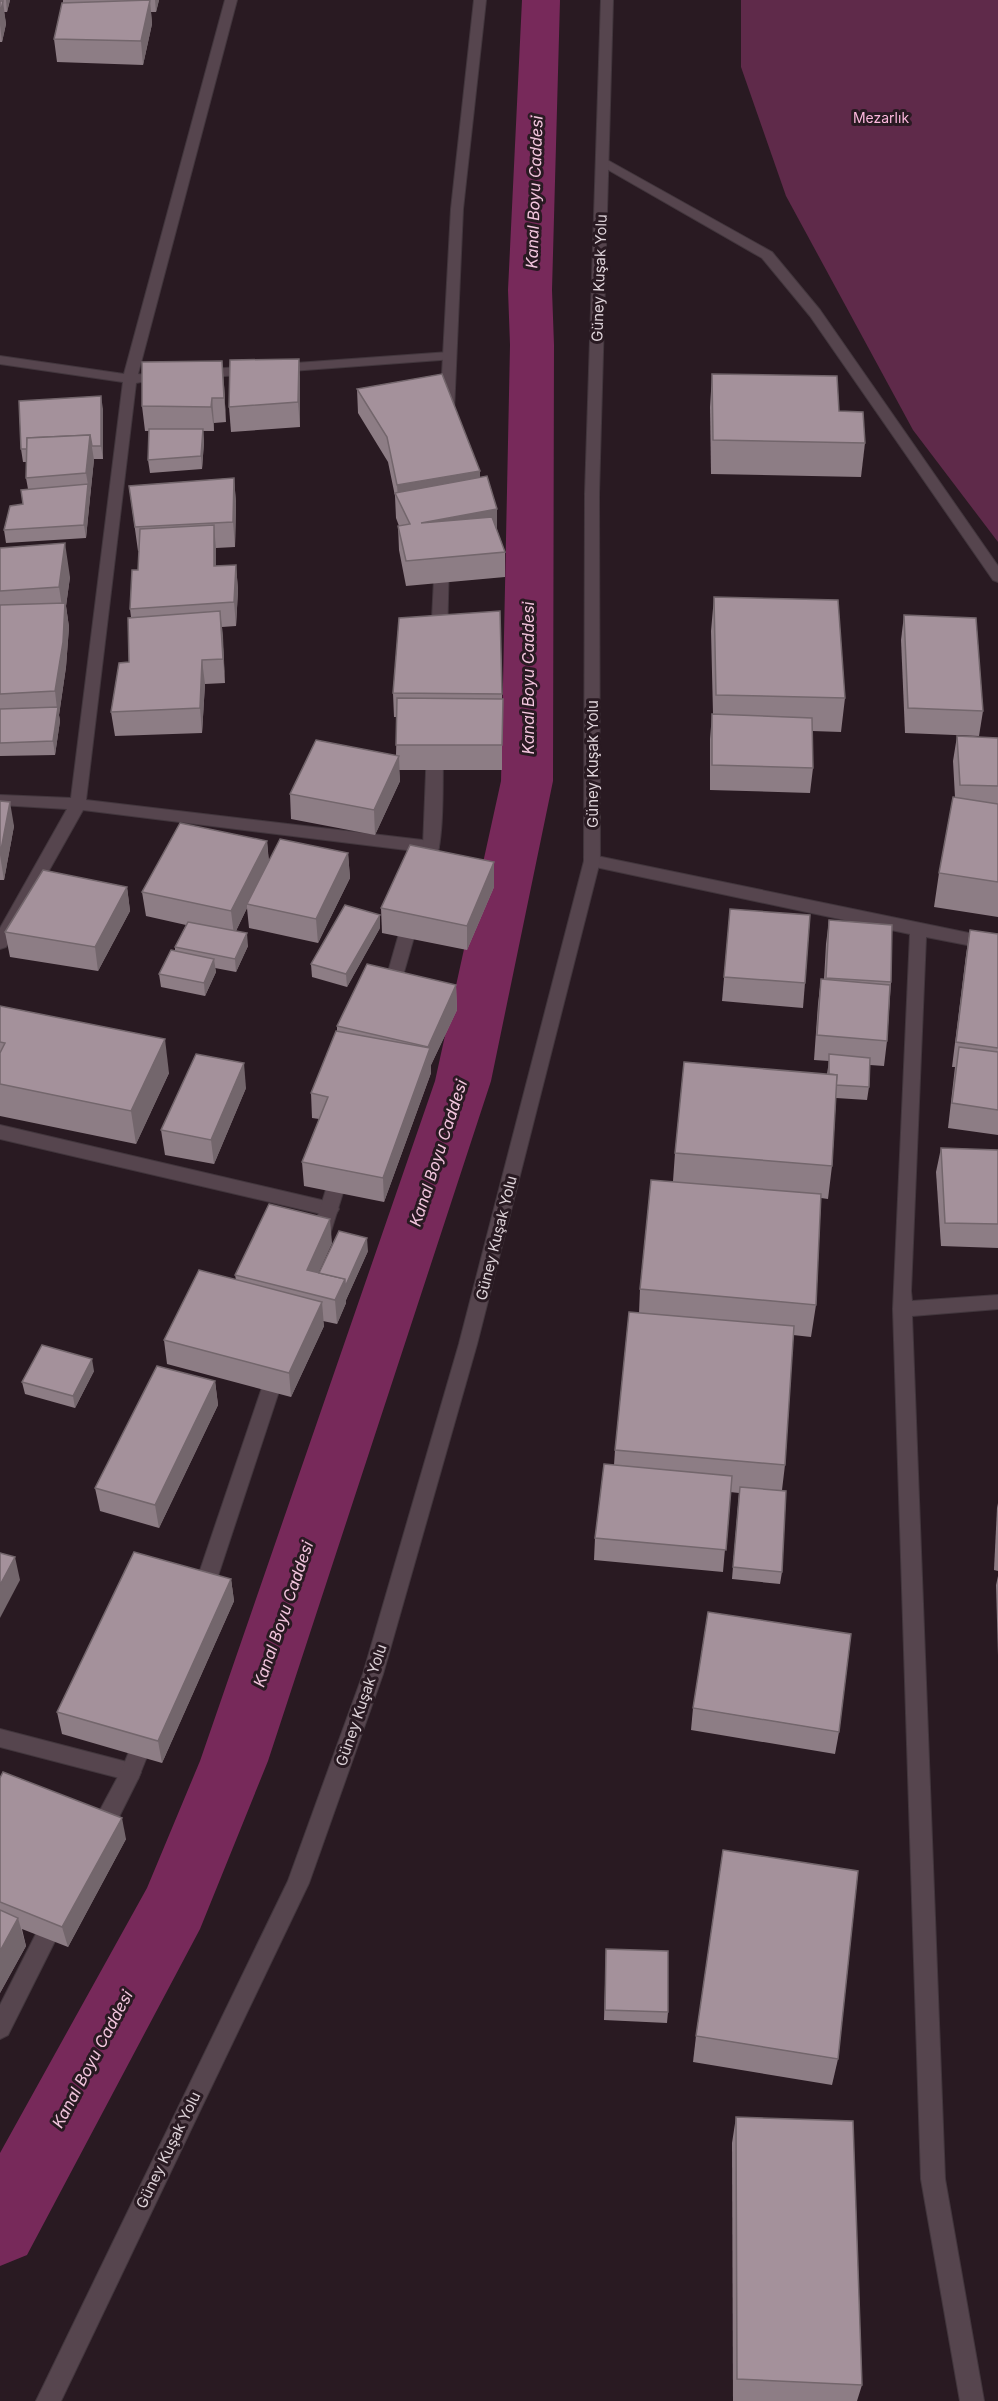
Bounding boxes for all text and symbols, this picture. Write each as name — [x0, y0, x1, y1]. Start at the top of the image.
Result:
park label: Mezarlık — [853, 109, 909, 126]
water label: Kanal Boyu Caddesi — [521, 114, 547, 269]
street label: Güney Kuşak Yolu — [587, 214, 611, 342]
water label: Kanal Boyu Caddesi — [518, 600, 538, 754]
street label: Güney Kuşak Yolu — [583, 700, 602, 828]
water label: Kanal Boyu Caddesi — [405, 1076, 471, 1229]
street label: Güney Kuşak Yolu — [471, 1174, 521, 1302]
water label: Kanal Boyu Caddesi — [249, 1537, 318, 1690]
street label: Güney Kuşak Yolu — [331, 1641, 391, 1769]
water label: Kanal Boyu Caddesi — [47, 1986, 137, 2131]
street label: Güney Kuşak Yolu — [131, 2088, 205, 2212]

